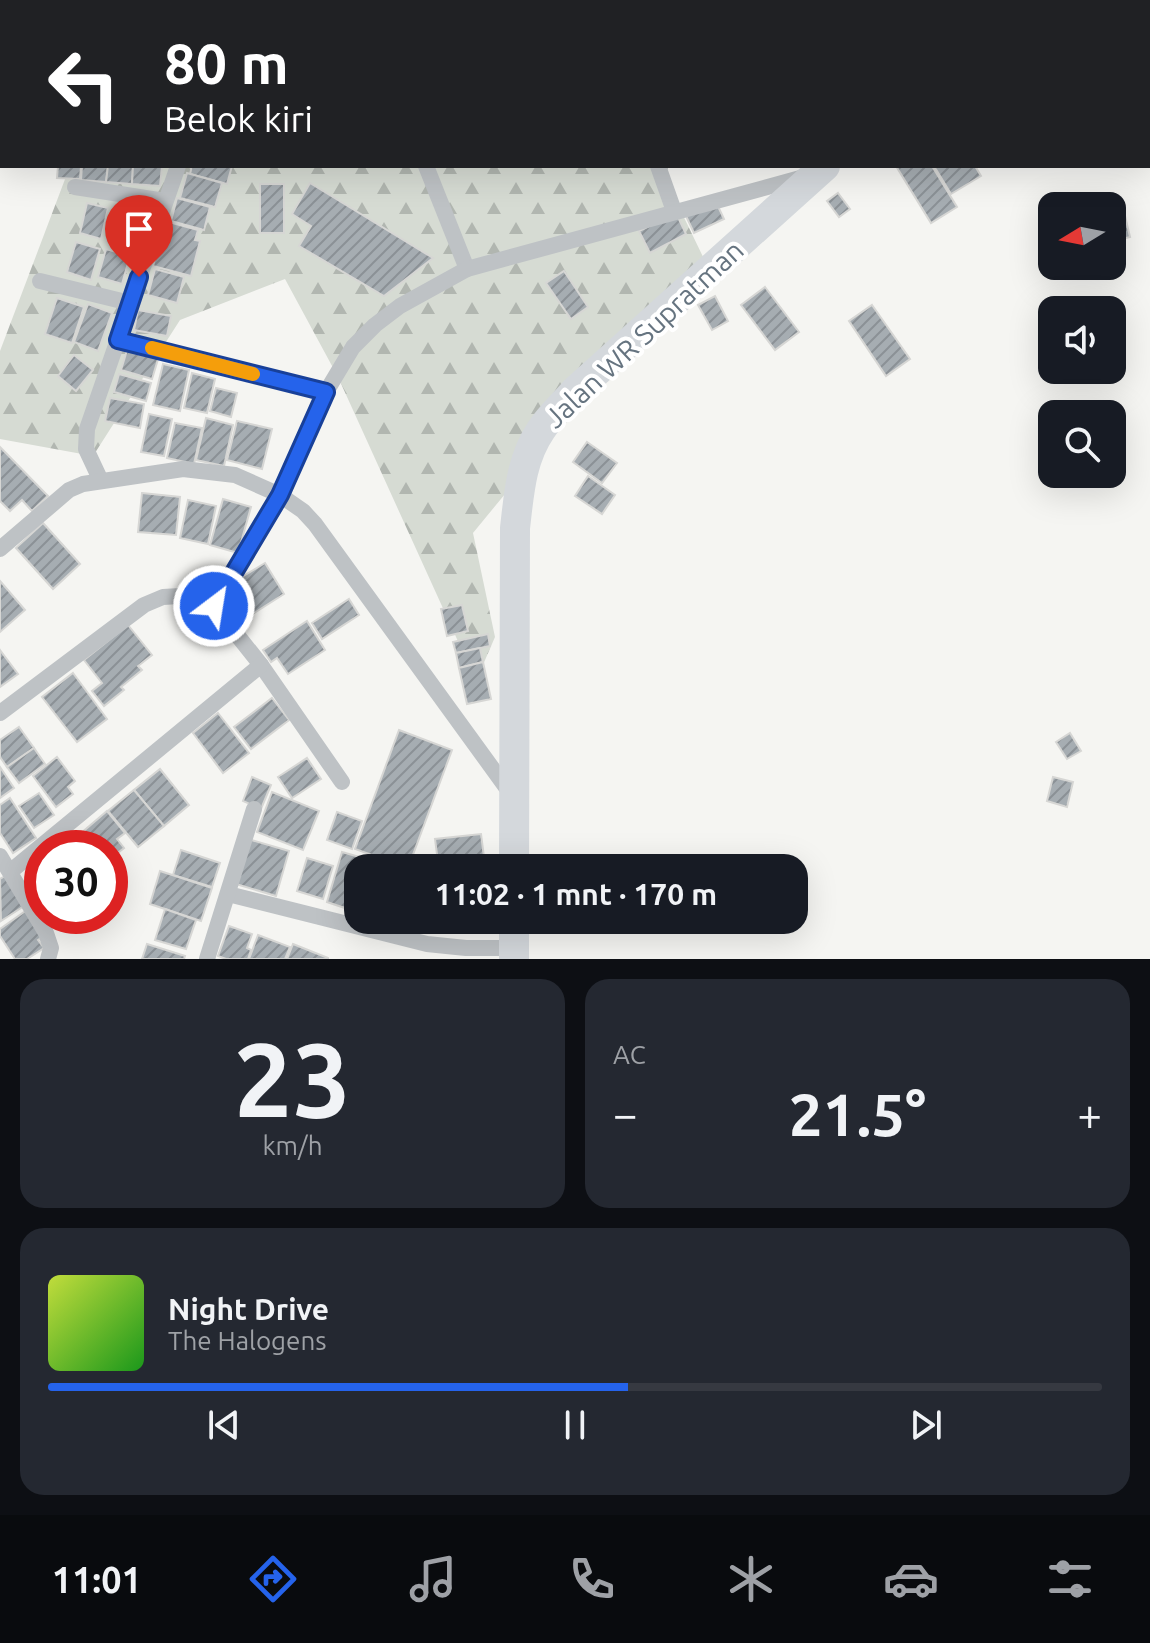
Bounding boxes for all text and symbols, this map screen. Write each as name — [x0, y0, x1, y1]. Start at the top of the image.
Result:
icon: left — [32, 32, 136, 136]
text: 80 m — [164, 32, 289, 95]
text: Belok kiri — [164, 98, 313, 139]
north arrow — [1038, 192, 1126, 280]
map controls — [1038, 192, 1126, 488]
pin — [105, 195, 173, 277]
icon: arrive — [117, 207, 161, 251]
street label: Jalan WR Supratman — [538, 234, 749, 434]
button: sound — [1038, 296, 1126, 384]
button: search — [1038, 400, 1126, 488]
position arrow — [172, 564, 256, 648]
speed limit sign: 30 — [24, 830, 128, 934]
text: 11:02 · 1 mnt · 170 m — [435, 877, 717, 911]
text: 23 — [234, 1020, 351, 1137]
text: AC — [613, 1040, 646, 1069]
text: 21.5° — [789, 1080, 926, 1147]
text: − — [613, 1089, 638, 1138]
text: + — [1077, 1089, 1102, 1138]
text: km/h — [262, 1131, 323, 1160]
text: Night Drive — [168, 1292, 329, 1326]
text: The Halogens — [168, 1326, 327, 1355]
icon: previous — [202, 1403, 246, 1447]
icon: pause — [553, 1403, 597, 1447]
icon: next — [904, 1403, 948, 1447]
icon: directions — [245, 1551, 301, 1607]
icon: music — [405, 1551, 461, 1607]
icon: phone — [564, 1551, 620, 1607]
icon: climate — [723, 1551, 779, 1607]
icon: car — [883, 1551, 939, 1607]
icon: filters — [1042, 1551, 1098, 1607]
text: 11:01 — [52, 1559, 142, 1600]

